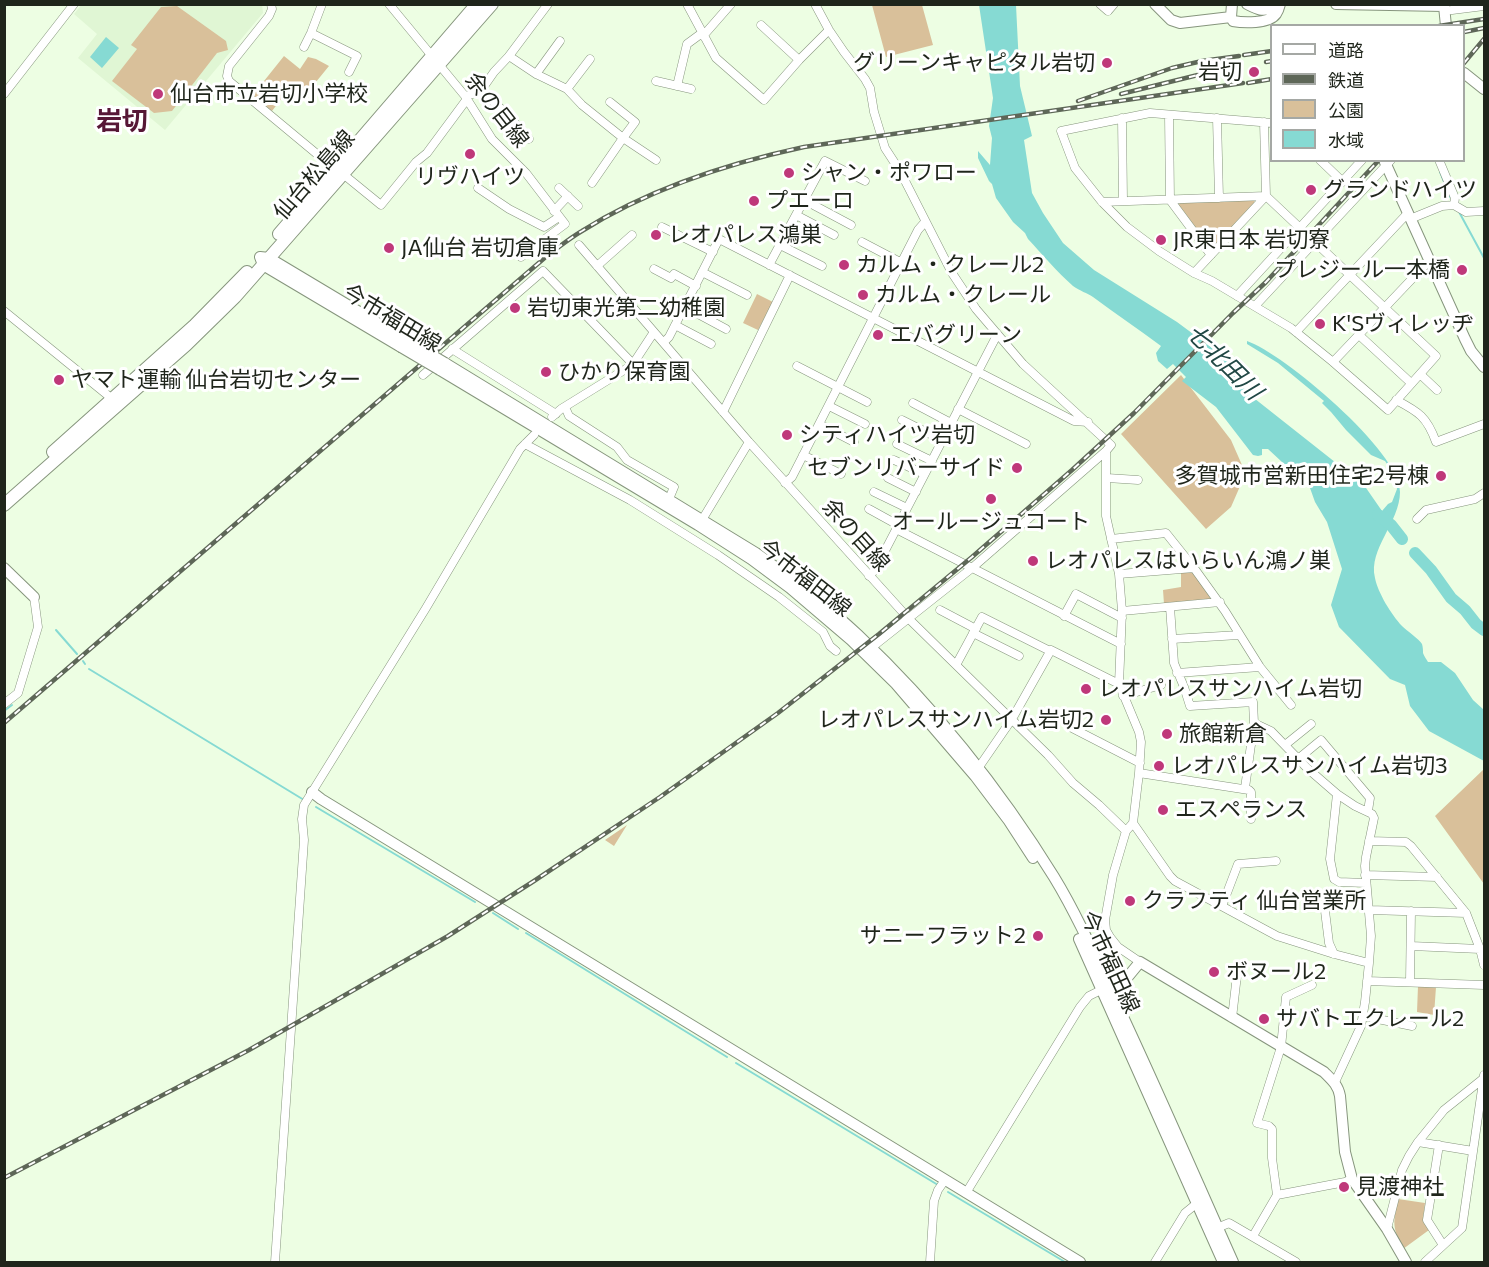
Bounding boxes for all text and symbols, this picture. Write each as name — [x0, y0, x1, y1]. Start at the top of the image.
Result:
legend — [1270, 24, 1465, 162]
text: 道路 — [1328, 39, 1364, 61]
place label: グリーンキャピタル岩切 — [853, 50, 1095, 76]
marker: グリーンキャピタル岩切 — [1100, 56, 1114, 70]
place label: 岩切 — [1198, 59, 1242, 85]
marker: 岩切 — [1247, 65, 1261, 79]
street label: 余の目線 — [460, 67, 534, 153]
text: 鉄道 — [1328, 69, 1364, 91]
place label: 仙台市立岩切小学校 — [170, 81, 368, 107]
marker: 仙台市立岩切小学校 — [151, 87, 165, 101]
text: 公園 — [1328, 99, 1364, 121]
district label: 岩切 — [96, 105, 148, 137]
street label: 仙台松島線 — [268, 125, 360, 225]
text: 水域 — [1328, 129, 1364, 151]
marker: リヴハイツ — [463, 147, 477, 161]
place label: シャン・ポワロー — [801, 160, 977, 186]
place label: リヴハイツ — [415, 164, 525, 190]
marker: シャン・ポワロー — [782, 166, 796, 180]
place label: グランドハイツ — [1323, 177, 1477, 203]
marker: グランドハイツ — [1304, 183, 1318, 197]
place label: プエーロ — [766, 188, 854, 214]
marker: プエーロ — [747, 194, 761, 208]
place label: レオパレス鴻巣 — [668, 222, 822, 248]
place label: JR東日本 岩切寮 — [1173, 227, 1330, 253]
marker: レオパレス鴻巣 — [649, 228, 663, 242]
marker: JR東日本 岩切寮 — [1154, 233, 1168, 247]
place label: JA仙台 岩切倉庫 — [401, 235, 559, 261]
marker: JA仙台 岩切倉庫 — [382, 241, 396, 255]
place label: カルム・クレール2 — [856, 252, 1044, 278]
place label: プレジール一本橋 — [1274, 257, 1450, 283]
marker: カルム・クレール2 — [837, 258, 851, 272]
marker: プレジール一本橋 — [1455, 263, 1469, 277]
street label: 今市福田線 — [338, 278, 446, 358]
place label: カルム・クレール — [875, 282, 1051, 308]
marker: カルム・クレール — [856, 288, 870, 302]
place label: 岩切東光第二幼稚園 — [527, 295, 725, 321]
marker: 岩切東光第二幼稚園 — [508, 301, 522, 315]
place label: K'Sヴィレッヂ — [1332, 311, 1474, 337]
marker: K'Sヴィレッヂ — [1313, 317, 1327, 331]
water label: 七北田川 — [1180, 318, 1268, 406]
place label: エバグリーン — [890, 322, 1022, 348]
marker: エバグリーン — [871, 328, 885, 342]
place label: ひかり保育園 — [558, 359, 690, 385]
marker: ひかり保育園 — [539, 365, 553, 379]
place label: ヤマト運輸 仙台岩切センター — [71, 367, 361, 393]
marker: ヤマト運輸 仙台岩切センター — [52, 373, 66, 387]
place label: シティハイツ岩切 — [799, 422, 975, 448]
marker: シティハイツ岩切 — [780, 428, 794, 442]
place label: セブンリバーサイド — [807, 455, 1005, 481]
marker: セブンリバーサイド — [1010, 461, 1024, 475]
place label: 多賀城市営新田住宅2号棟 — [1175, 463, 1429, 489]
marker: 多賀城市営新田住宅2号棟 — [1434, 469, 1448, 483]
marker: オールージュコート — [984, 492, 998, 506]
street label: 余の目線 — [817, 493, 895, 577]
place label: オールージュコート — [892, 509, 1090, 535]
street label: 今市福田線 — [754, 534, 856, 622]
place label: レオパレスはいらいん鴻ノ巣 — [1045, 548, 1331, 574]
marker: レオパレスはいらいん鴻ノ巣 — [1026, 554, 1040, 568]
place label: レオパレスサンハイム岩切 — [1098, 676, 1362, 702]
marker: レオパレスサンハイム岩切 — [1079, 682, 1093, 696]
place label: レオパレスサンハイム岩切2 — [818, 707, 1094, 733]
marker: レオパレスサンハイム岩切2 — [1099, 713, 1113, 727]
place label: 旅館新倉 — [1179, 721, 1267, 747]
marker: 旅館新倉 — [1160, 727, 1174, 741]
place label: レオパレスサンハイム岩切3 — [1171, 753, 1448, 779]
marker: レオパレスサンハイム岩切3 — [1152, 759, 1166, 773]
place label: エスペランス — [1175, 797, 1307, 823]
marker: エスペランス — [1156, 803, 1170, 817]
place label: クラフティ 仙台営業所 — [1142, 888, 1366, 914]
marker: クラフティ 仙台営業所 — [1123, 894, 1137, 908]
street label: 今市福田線 — [1075, 907, 1145, 1017]
place label: サニーフラット2 — [860, 923, 1026, 949]
marker: サニーフラット2 — [1031, 929, 1045, 943]
place label: ボヌール2 — [1226, 959, 1326, 985]
marker: ボヌール2 — [1207, 965, 1221, 979]
place label: サバトエクレール2 — [1276, 1006, 1464, 1032]
marker: サバトエクレール2 — [1257, 1012, 1271, 1026]
place label: 見渡神社 — [1356, 1174, 1444, 1200]
marker: 見渡神社 — [1337, 1180, 1351, 1194]

